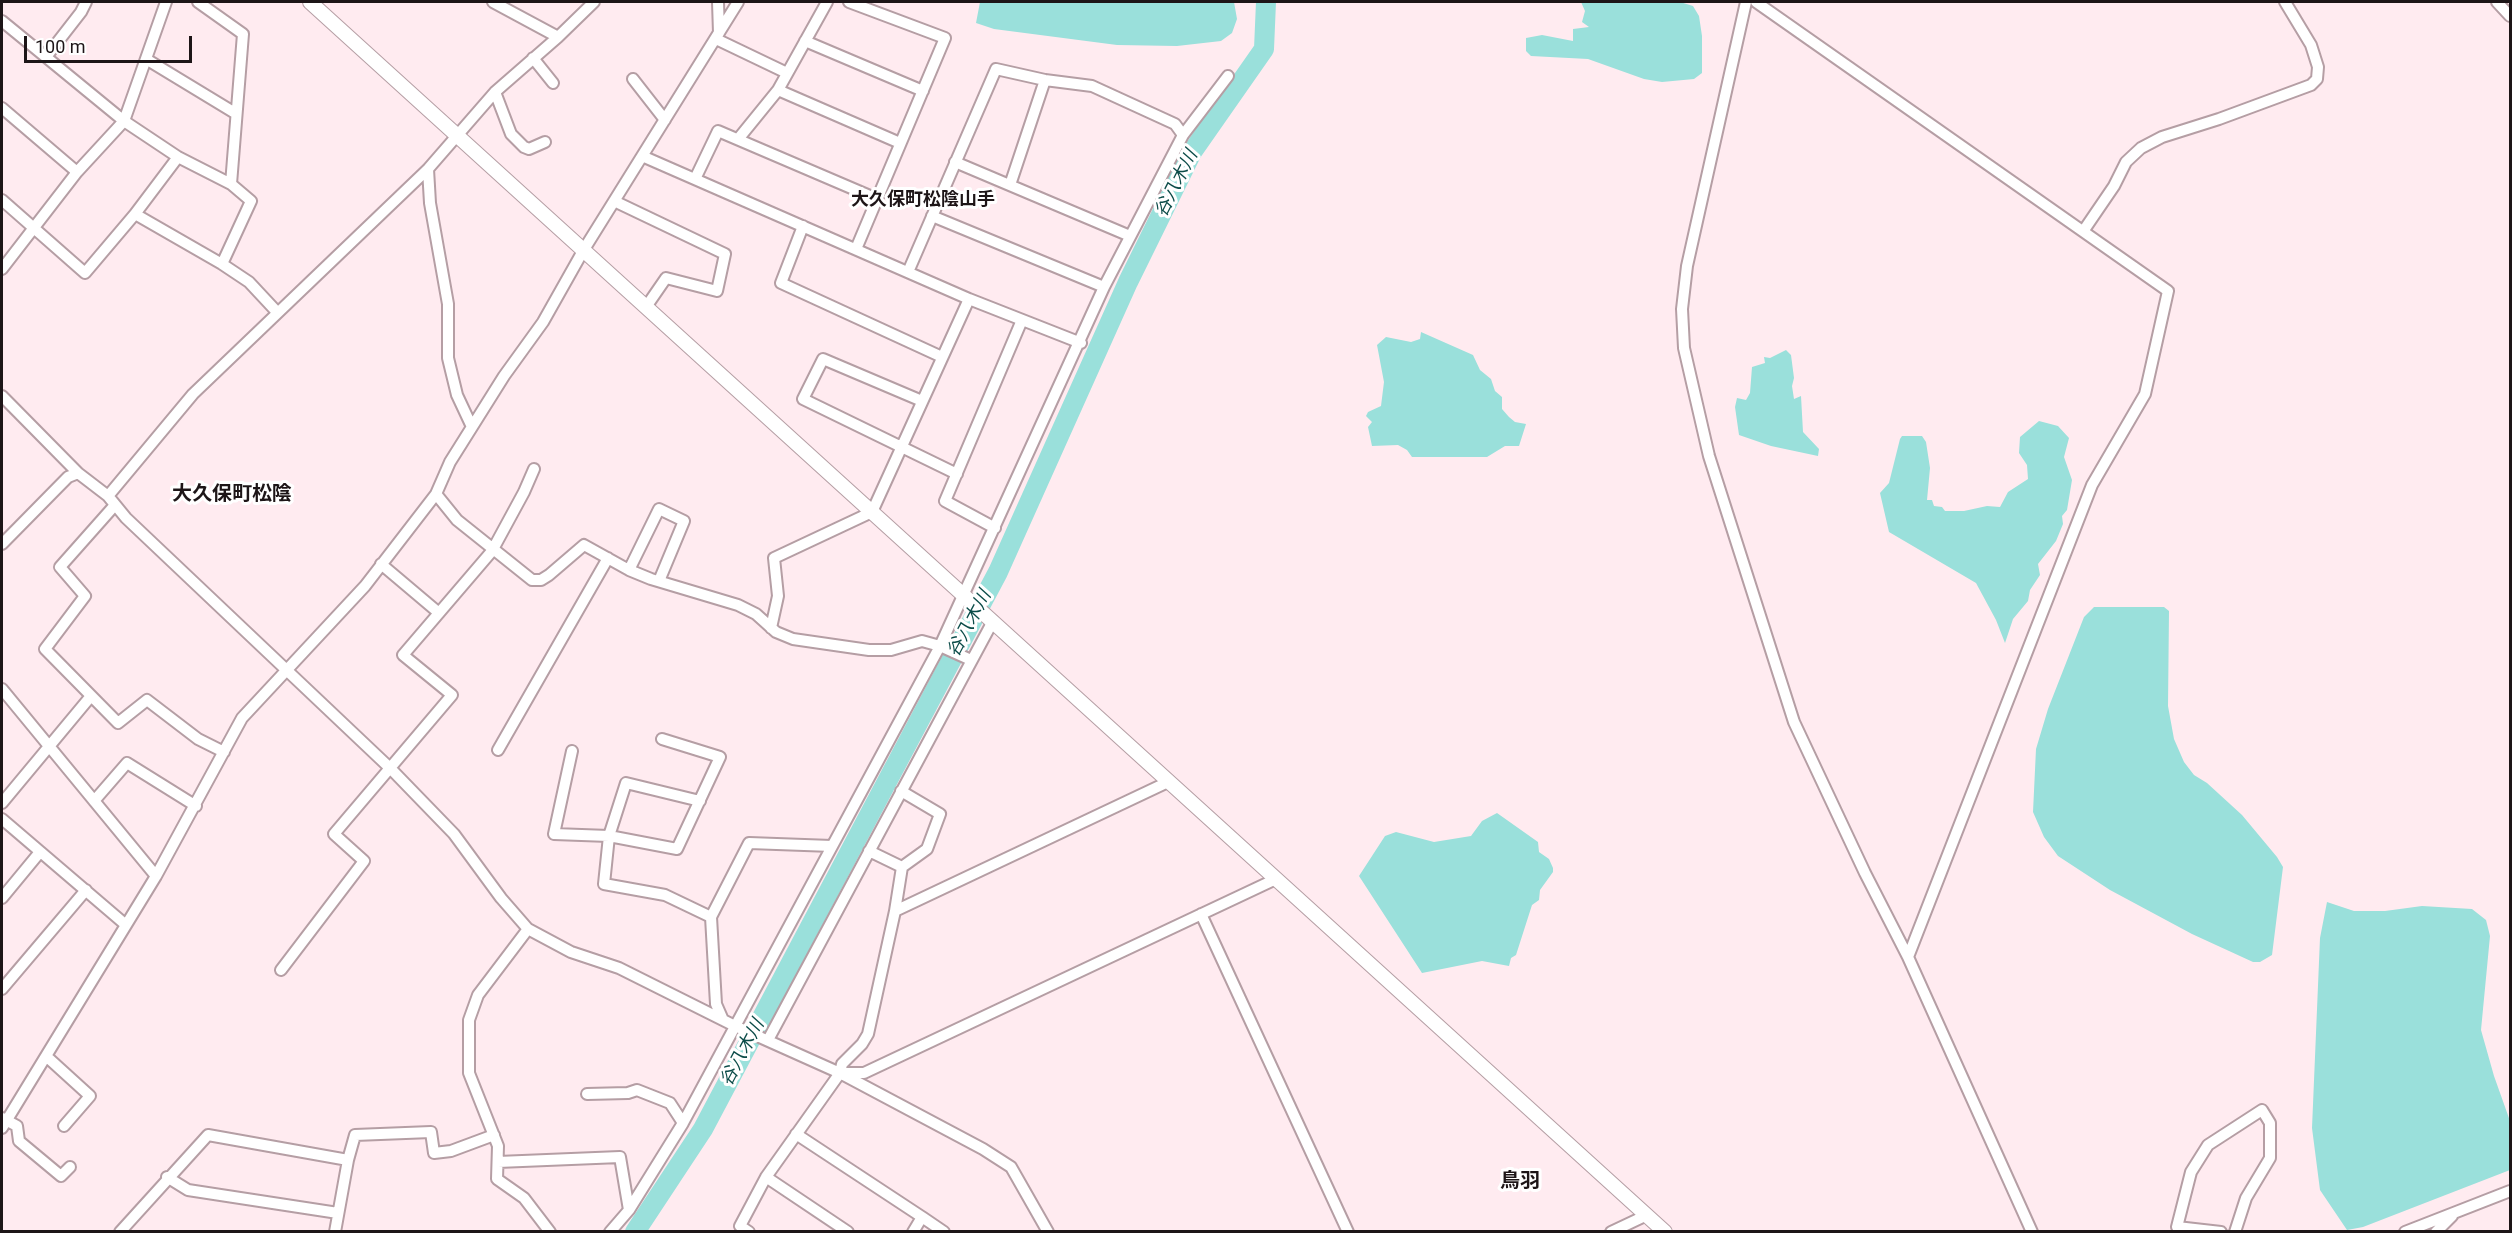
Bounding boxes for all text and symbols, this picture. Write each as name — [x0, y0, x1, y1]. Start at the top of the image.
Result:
scale bar — [27, 24, 195, 62]
text: 100 m — [35, 36, 86, 57]
water label: 谷八木川 — [1151, 147, 1203, 221]
district label: 大久保町松陰山手 — [851, 189, 995, 211]
district label: 大久保町松陰 — [172, 483, 292, 507]
water label: 谷八木川 — [944, 587, 996, 661]
water label: 谷八木川 — [717, 1016, 769, 1090]
district label: 鳥羽 — [1500, 1170, 1540, 1194]

